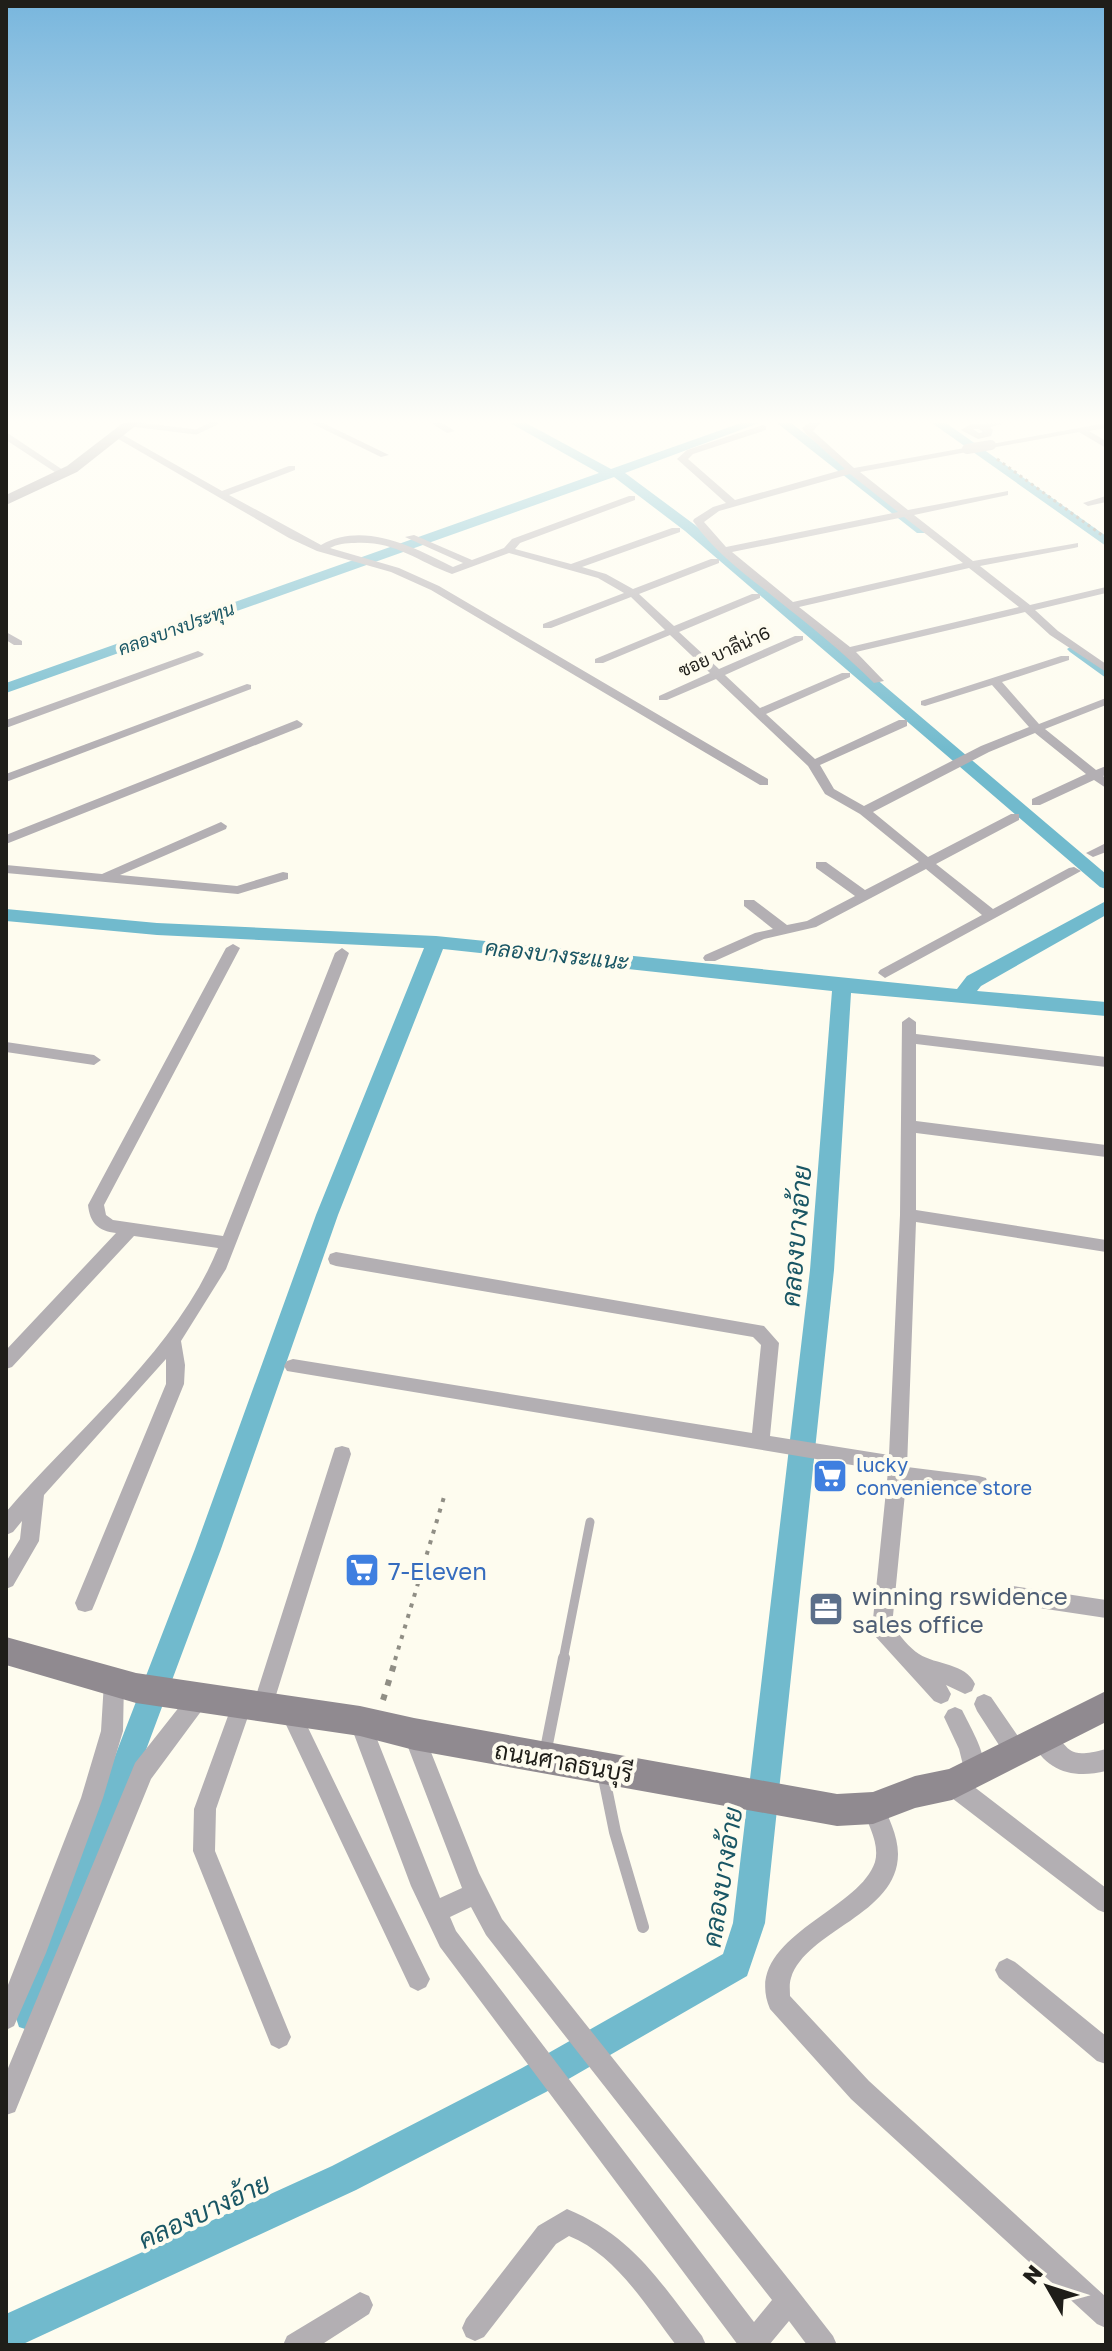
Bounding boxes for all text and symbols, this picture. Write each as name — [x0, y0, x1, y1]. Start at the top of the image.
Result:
water label: คลองบางประทุน — [115, 597, 238, 661]
street label: ซอย บาลีน่า6 — [674, 620, 773, 681]
water label: คลองบางระแนะ — [484, 933, 631, 975]
water label: คลองบางอ้าย — [774, 1164, 818, 1308]
place label: lucky convenience store — [856, 1452, 1032, 1499]
supermarket icon: lucky convenience store — [811, 1457, 849, 1495]
supermarket icon: 7-Eleven — [343, 1551, 381, 1589]
place label: 7-Eleven — [388, 1556, 487, 1585]
place label: winning rswidence sales office — [852, 1581, 1068, 1638]
office icon: winning rswidence sales office — [807, 1590, 845, 1628]
street label: ถนนศาลธนบุรี — [492, 1735, 635, 1790]
water label: คลองบางอ้าย — [696, 1804, 748, 1949]
water label: คลองบางอ้าย — [133, 2167, 275, 2255]
north arrow — [1008, 2247, 1088, 2327]
text: N — [1016, 2259, 1048, 2289]

